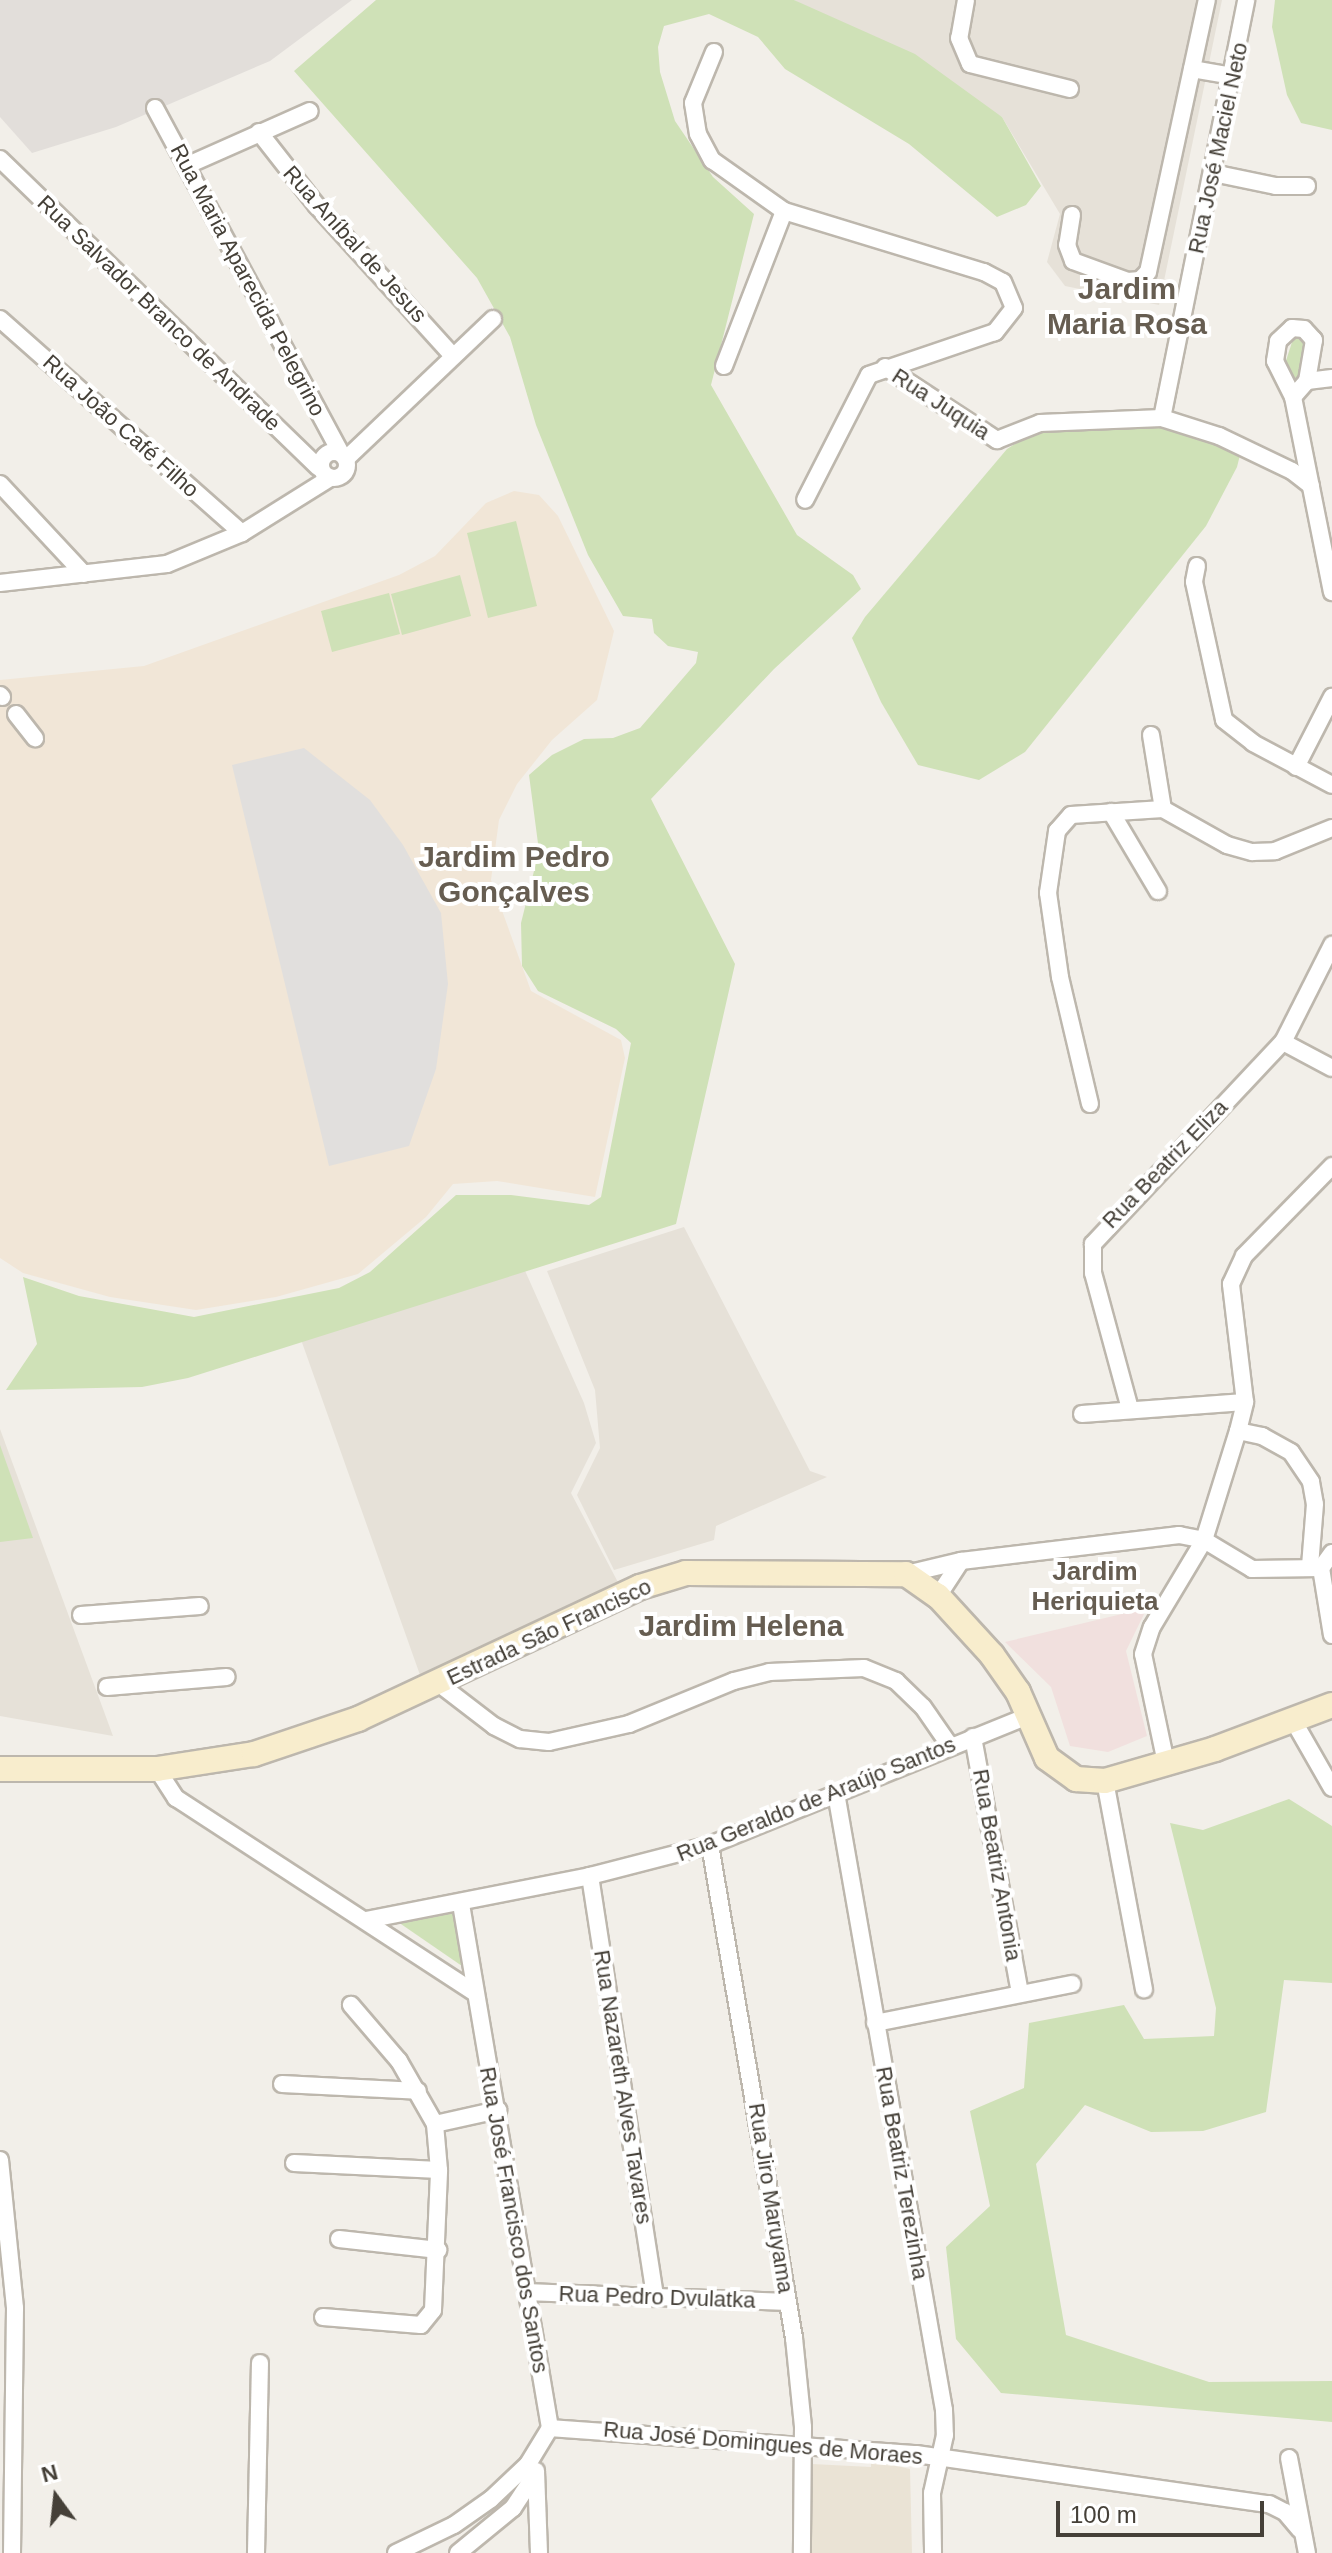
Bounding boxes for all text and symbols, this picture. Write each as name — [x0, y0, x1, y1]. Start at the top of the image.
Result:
street label: Rua José Maciel Neto — [1183, 40, 1253, 256]
street label: Rua Maria Aparecida Pelegrino — [165, 139, 331, 421]
street label: Rua Aníbal de Jesus — [277, 160, 433, 328]
street label: Rua Salvador Branco de Andrade — [32, 189, 286, 437]
district label: Jardim Maria Rosa — [1047, 271, 1207, 342]
street label: Rua João Café Filho — [38, 349, 204, 503]
street label: Rua Juquia — [887, 363, 995, 445]
district label: Jardim Pedro Gonçalves — [418, 839, 610, 910]
street label: Rua Beatriz Eliza — [1097, 1094, 1233, 1234]
district label: Jardim Heriquieta — [1031, 1556, 1159, 1618]
street label: Estrada São Francisco — [443, 1573, 655, 1691]
district label: Jardim Helena — [638, 1608, 844, 1644]
street label: Rua Geraldo de Araújo Santos — [672, 1731, 960, 1867]
street label: Rua Beatriz Antonia — [967, 1766, 1027, 1964]
street label: Rua Nazareth Alves Tavares — [588, 1947, 658, 2227]
street label: Rua Beatriz Terezinha — [870, 2064, 934, 2282]
street label: Rua José Francisco dos Santos — [474, 2065, 554, 2375]
street label: Rua Jiro Maruyama — [743, 2101, 799, 2295]
street label: Rua Pedro Dvulatka — [558, 2280, 756, 2314]
street label: Rua José Domingues de Moraes — [602, 2416, 924, 2470]
north arrow — [16, 2457, 96, 2537]
text: N — [39, 2459, 61, 2487]
scale bar — [1060, 2485, 1268, 2535]
text: 100 m — [1070, 2501, 1137, 2528]

